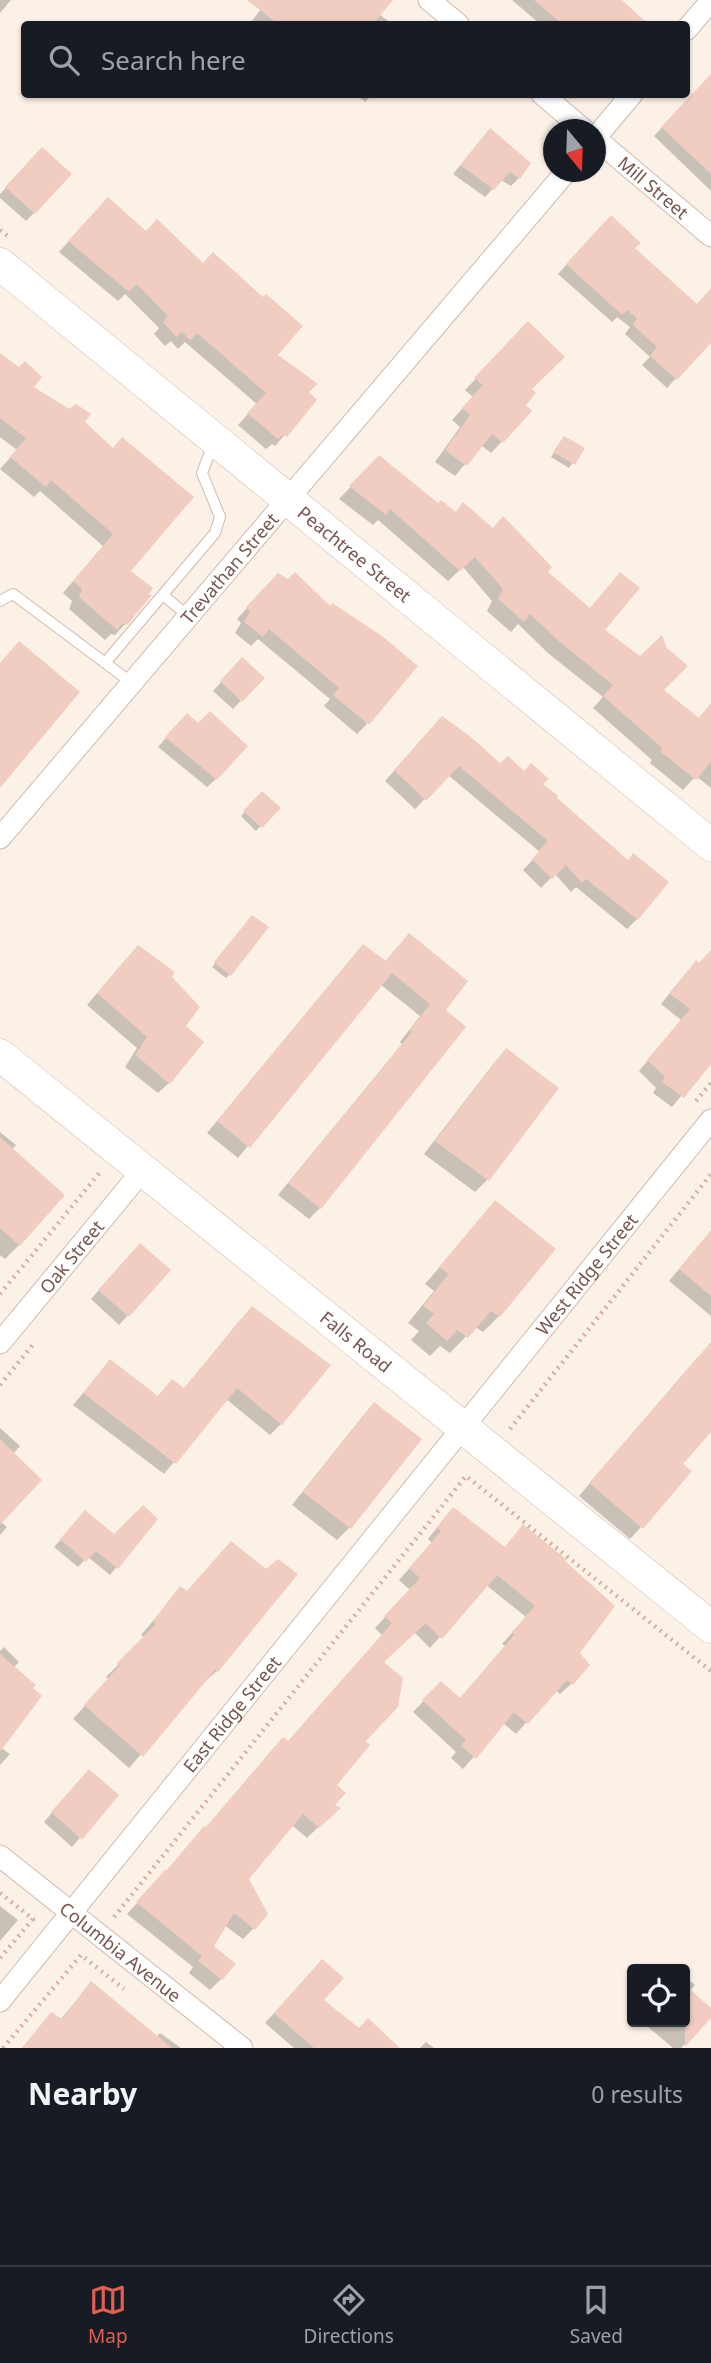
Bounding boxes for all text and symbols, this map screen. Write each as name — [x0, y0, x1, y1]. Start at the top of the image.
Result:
search box — [21, 21, 690, 98]
icon: search — [45, 41, 83, 79]
text: Search here — [101, 42, 246, 78]
north arrow — [543, 119, 606, 182]
street label: Mill Street — [613, 151, 694, 224]
street label: Peachtree Street — [293, 500, 417, 608]
street label: Trevathan Street — [175, 507, 284, 629]
street label: West Ridge Street — [530, 1208, 643, 1340]
street label: Oak Street — [34, 1214, 109, 1299]
street label: Falls Road — [315, 1305, 397, 1378]
street label: East Ridge Street — [177, 1650, 286, 1777]
street label: Columbia Avenue — [55, 1896, 186, 2007]
map controls — [627, 1964, 690, 2027]
button: locate — [627, 1964, 690, 2027]
text: Nearby — [28, 2073, 137, 2114]
text: 0 results — [591, 2078, 683, 2110]
tab: Map — [88, 2281, 128, 2349]
tab: Directions — [304, 2281, 394, 2349]
tab: Saved — [570, 2281, 623, 2349]

